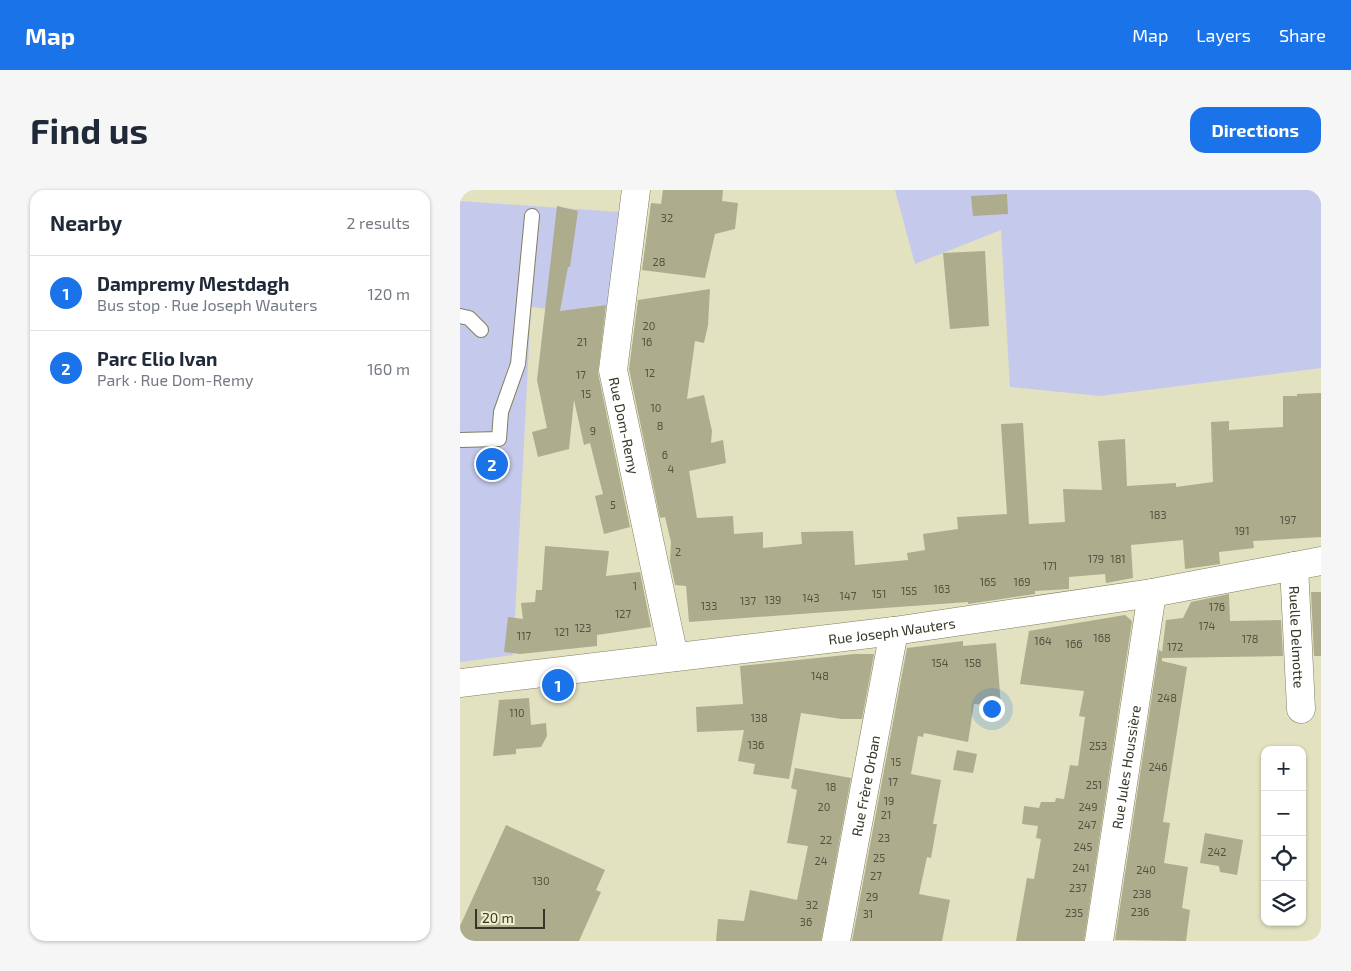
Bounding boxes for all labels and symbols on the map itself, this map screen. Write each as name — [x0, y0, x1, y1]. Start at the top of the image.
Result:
house number: 32 — [661, 211, 673, 224]
house number: 28 — [653, 255, 665, 268]
house number: 20 — [643, 319, 655, 332]
house number: 21 — [577, 335, 587, 348]
house number: 16 — [642, 335, 652, 348]
house number: 12 — [645, 366, 655, 379]
house number: 17 — [576, 368, 586, 381]
street label: Rue Dom-Remy — [606, 375, 643, 476]
house number: 15 — [581, 387, 591, 400]
house number: 10 — [650, 401, 662, 414]
house number: 8 — [657, 419, 663, 432]
house number: 9 — [590, 424, 596, 437]
pin: 2 — [476, 445, 508, 483]
house number: 6 — [662, 448, 668, 461]
house number: 4 — [668, 462, 675, 475]
house number: 5 — [610, 498, 616, 511]
house number: 183 — [1149, 508, 1167, 521]
house number: 197 — [1280, 513, 1297, 526]
house number: 191 — [1234, 524, 1250, 537]
house number: 2 — [675, 545, 681, 558]
house number: 179 — [1088, 552, 1104, 565]
house number: 181 — [1110, 552, 1126, 565]
house number: 171 — [1043, 559, 1057, 572]
house number: 165 — [980, 575, 996, 588]
house number: 169 — [1014, 575, 1030, 588]
house number: 1 — [633, 579, 637, 592]
house number: 163 — [934, 582, 950, 595]
house number: 155 — [901, 584, 917, 597]
street label: Ruelle Delmotte — [1286, 585, 1308, 689]
house number: 151 — [872, 587, 886, 600]
house number: 147 — [840, 589, 857, 602]
house number: 143 — [802, 591, 820, 604]
house number: 139 — [765, 593, 781, 606]
house number: 137 — [740, 594, 756, 607]
house number: 133 — [701, 599, 717, 612]
house number: 176 — [1209, 600, 1225, 613]
house number: 127 — [615, 607, 631, 620]
street label: Rue Joseph Wauters — [827, 614, 956, 647]
house number: 174 — [1199, 619, 1216, 632]
house number: 123 — [575, 621, 591, 634]
house number: 121 — [555, 625, 569, 638]
house number: 117 — [517, 629, 532, 642]
house number: 168 — [1093, 631, 1111, 644]
house number: 178 — [1242, 632, 1258, 645]
house number: 164 — [1034, 634, 1052, 647]
house number: 166 — [1066, 637, 1082, 650]
house number: 172 — [1167, 640, 1183, 653]
house number: 154 — [931, 656, 949, 669]
house number: 158 — [965, 656, 981, 669]
pin: 1 — [542, 666, 574, 704]
house number: 148 — [811, 669, 829, 682]
house number: 248 — [1157, 691, 1177, 704]
your location — [979, 696, 1005, 722]
street label: Rue Jules Houssière — [1108, 704, 1143, 830]
house number: 110 — [509, 706, 525, 719]
house number: 138 — [750, 711, 768, 724]
street label: Rue Frère Orban — [847, 734, 883, 838]
house number: 136 — [748, 738, 764, 751]
house number: 253 — [1089, 739, 1107, 752]
house number: 15 — [891, 755, 901, 768]
house number: 246 — [1148, 760, 1168, 773]
house number: 17 — [888, 775, 898, 788]
house number: 251 — [1086, 778, 1102, 791]
house number: 18 — [825, 780, 837, 793]
house number: 19 — [884, 794, 894, 807]
house number: 20 — [818, 800, 830, 813]
house number: 249 — [1078, 800, 1098, 813]
house number: 21 — [881, 808, 891, 821]
house number: 247 — [1078, 818, 1097, 831]
house number: 23 — [878, 831, 890, 844]
house number: 22 — [820, 833, 832, 846]
house number: 245 — [1074, 840, 1093, 853]
house number: 242 — [1207, 845, 1227, 858]
house number: 25 — [873, 851, 885, 864]
house number: 24 — [815, 854, 828, 867]
house number: 241 — [1072, 861, 1090, 874]
house number: 240 — [1136, 863, 1156, 876]
house number: 27 — [870, 869, 882, 882]
house number: 130 — [532, 874, 550, 887]
house number: 237 — [1069, 881, 1087, 894]
house number: 238 — [1133, 887, 1151, 900]
house number: 29 — [866, 890, 878, 903]
house number: 32 — [806, 898, 818, 911]
house number: 236 — [1131, 905, 1149, 918]
scale bar — [475, 906, 545, 929]
house number: 235 — [1065, 906, 1083, 919]
house number: 31 — [863, 907, 873, 920]
house number: 36 — [800, 915, 812, 928]

